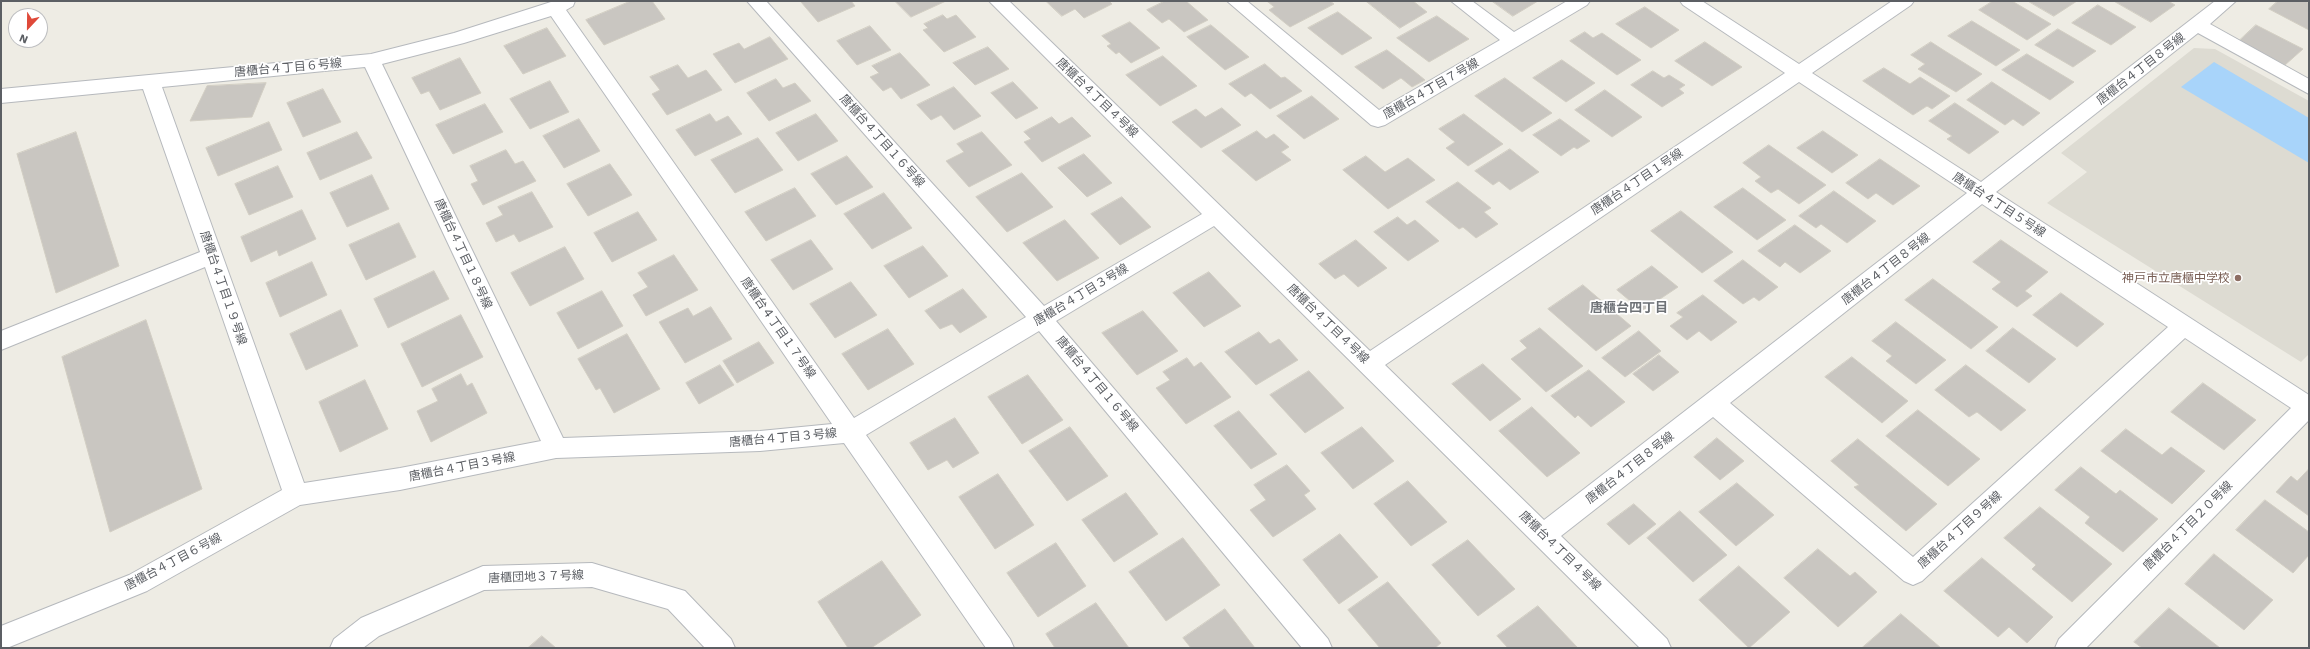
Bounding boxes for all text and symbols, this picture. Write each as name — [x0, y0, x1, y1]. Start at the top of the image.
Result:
north arrow — [8, 8, 48, 48]
street label: 唐櫃台４丁目８号線 — [2094, 30, 2188, 108]
text: N — [17, 31, 30, 46]
street label: 唐櫃台４丁目４号線 — [1053, 55, 1141, 141]
street label: 唐櫃台４丁目６号線 — [234, 56, 342, 80]
street label: 唐櫃台４丁目７号線 — [1381, 56, 1481, 122]
street label: 唐櫃台４丁目１６号線 — [837, 92, 927, 190]
street label: 唐櫃台４丁目１号線 — [1588, 146, 1686, 218]
street label: 唐櫃台４丁目５号線 — [1950, 170, 2048, 240]
street label: 唐櫃台４丁目１８号線 — [431, 197, 495, 311]
street label: 唐櫃台４丁目１９号線 — [197, 229, 249, 347]
street label: 唐櫃台４丁目８号線 — [1839, 230, 1933, 308]
street label: 唐櫃台４丁目３号線 — [1031, 261, 1131, 329]
place label: 神戸市立唐櫃中学校 — [2122, 271, 2230, 285]
marker: 神戸市立唐櫃中学校 — [2233, 273, 2243, 283]
street label: 唐櫃台４丁目１７号線 — [738, 275, 818, 381]
street label: 唐櫃台４丁目４号線 — [1284, 281, 1372, 367]
district label: 唐櫃台四丁目 — [1590, 300, 1668, 316]
street label: 唐櫃台４丁目１６号線 — [1053, 333, 1141, 435]
street label: 唐櫃台４丁目３号線 — [729, 426, 837, 450]
street label: 唐櫃台４丁目８号線 — [1583, 429, 1677, 507]
street label: 唐櫃台４丁目３号線 — [408, 450, 516, 484]
street label: 唐櫃台４丁目２０号線 — [2140, 478, 2236, 574]
street label: 唐櫃台４丁目９号線 — [1915, 489, 2005, 571]
street label: 唐櫃台４丁目４号線 — [1516, 508, 1604, 594]
street label: 唐櫃台４丁目６号線 — [122, 530, 224, 594]
street label: 唐櫃団地３７号線 — [488, 568, 584, 586]

